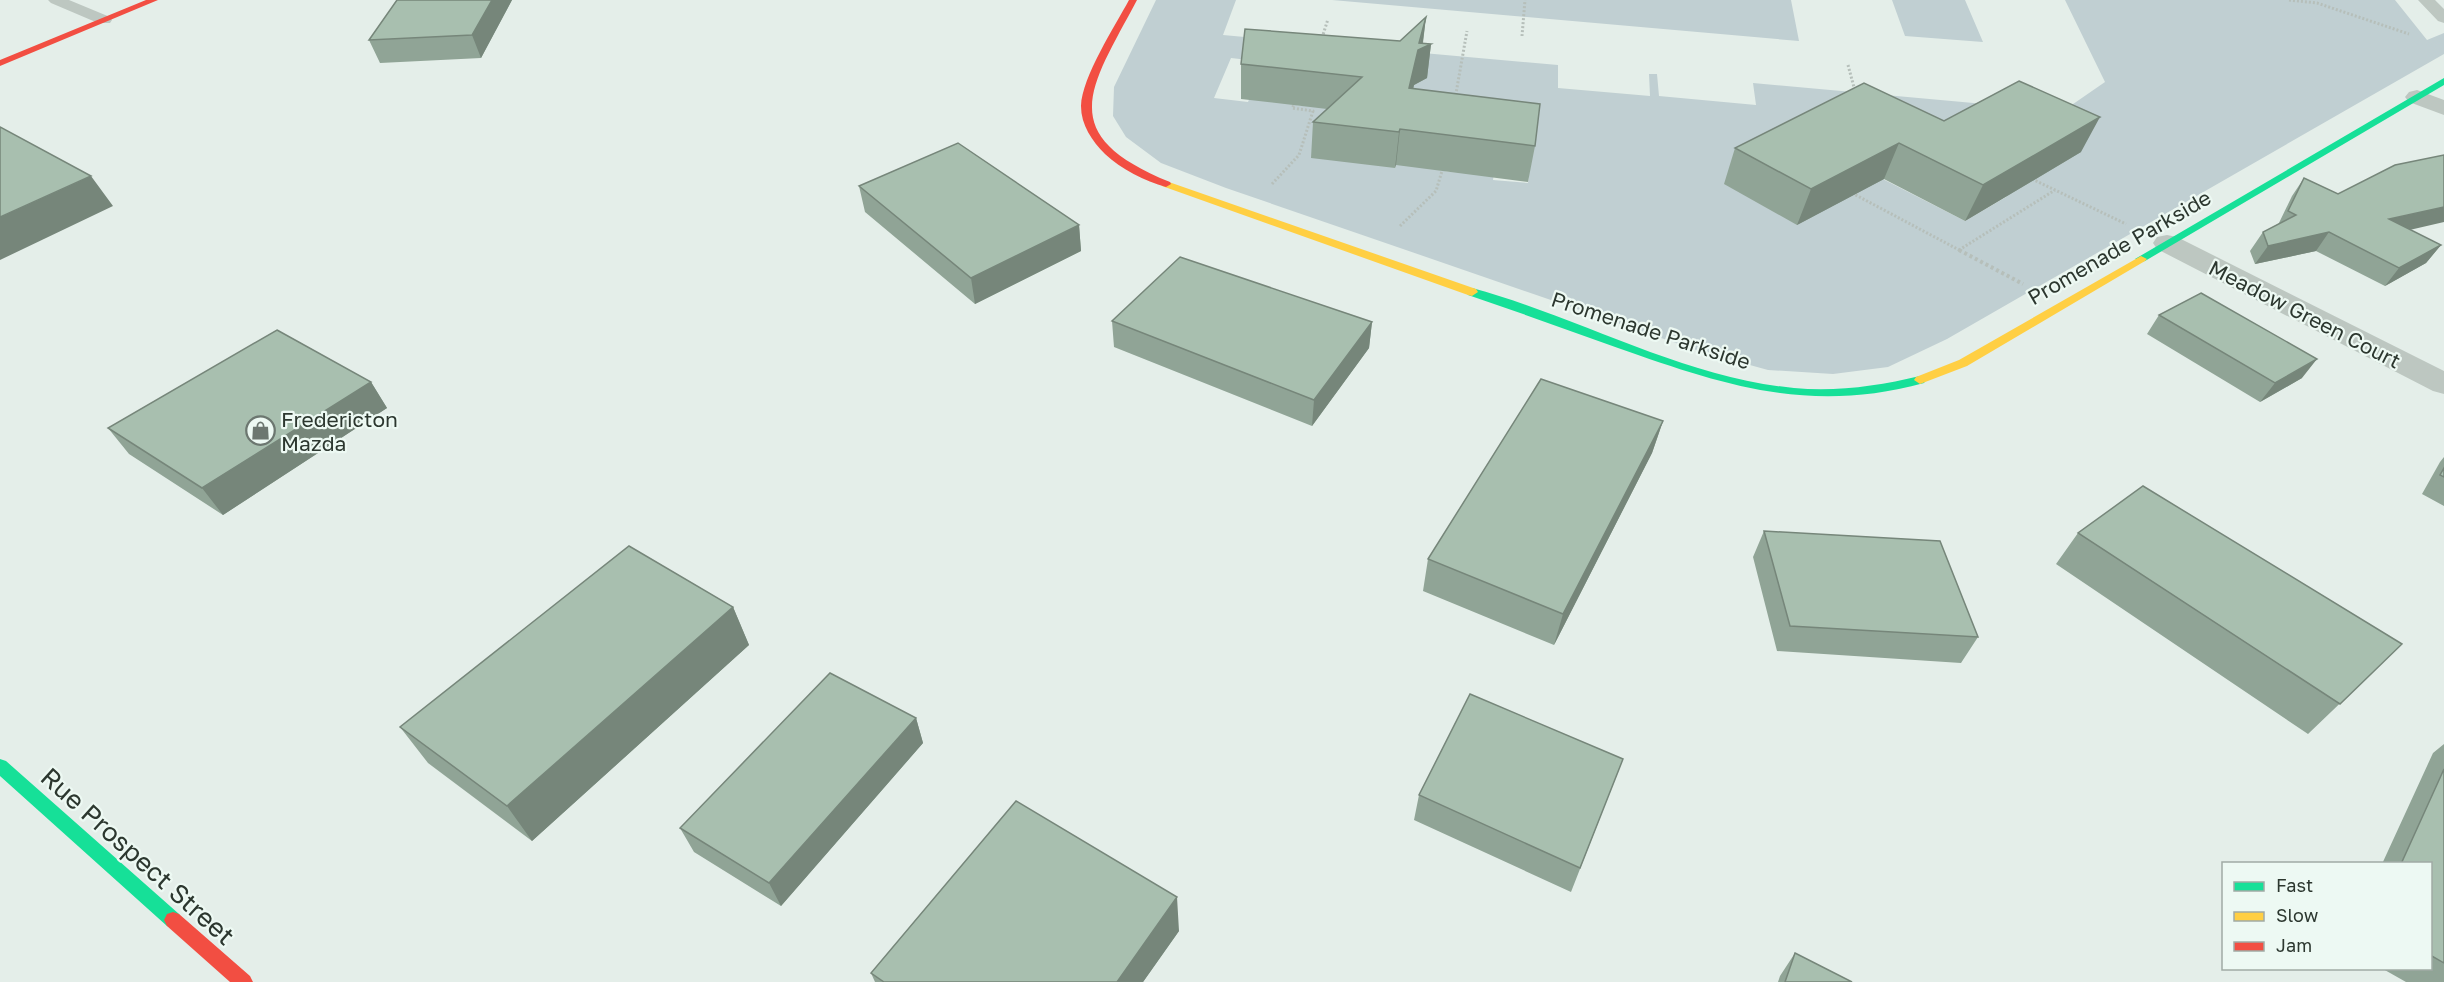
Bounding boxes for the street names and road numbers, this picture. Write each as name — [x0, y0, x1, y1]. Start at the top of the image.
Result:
street label: Promenade Parkside — [2023, 184, 2215, 310]
street label: Meadow Green Court — [2205, 254, 2405, 374]
street label: Promenade Parkside — [1548, 286, 1754, 374]
street label: Rue Prospect Street — [35, 761, 241, 951]

